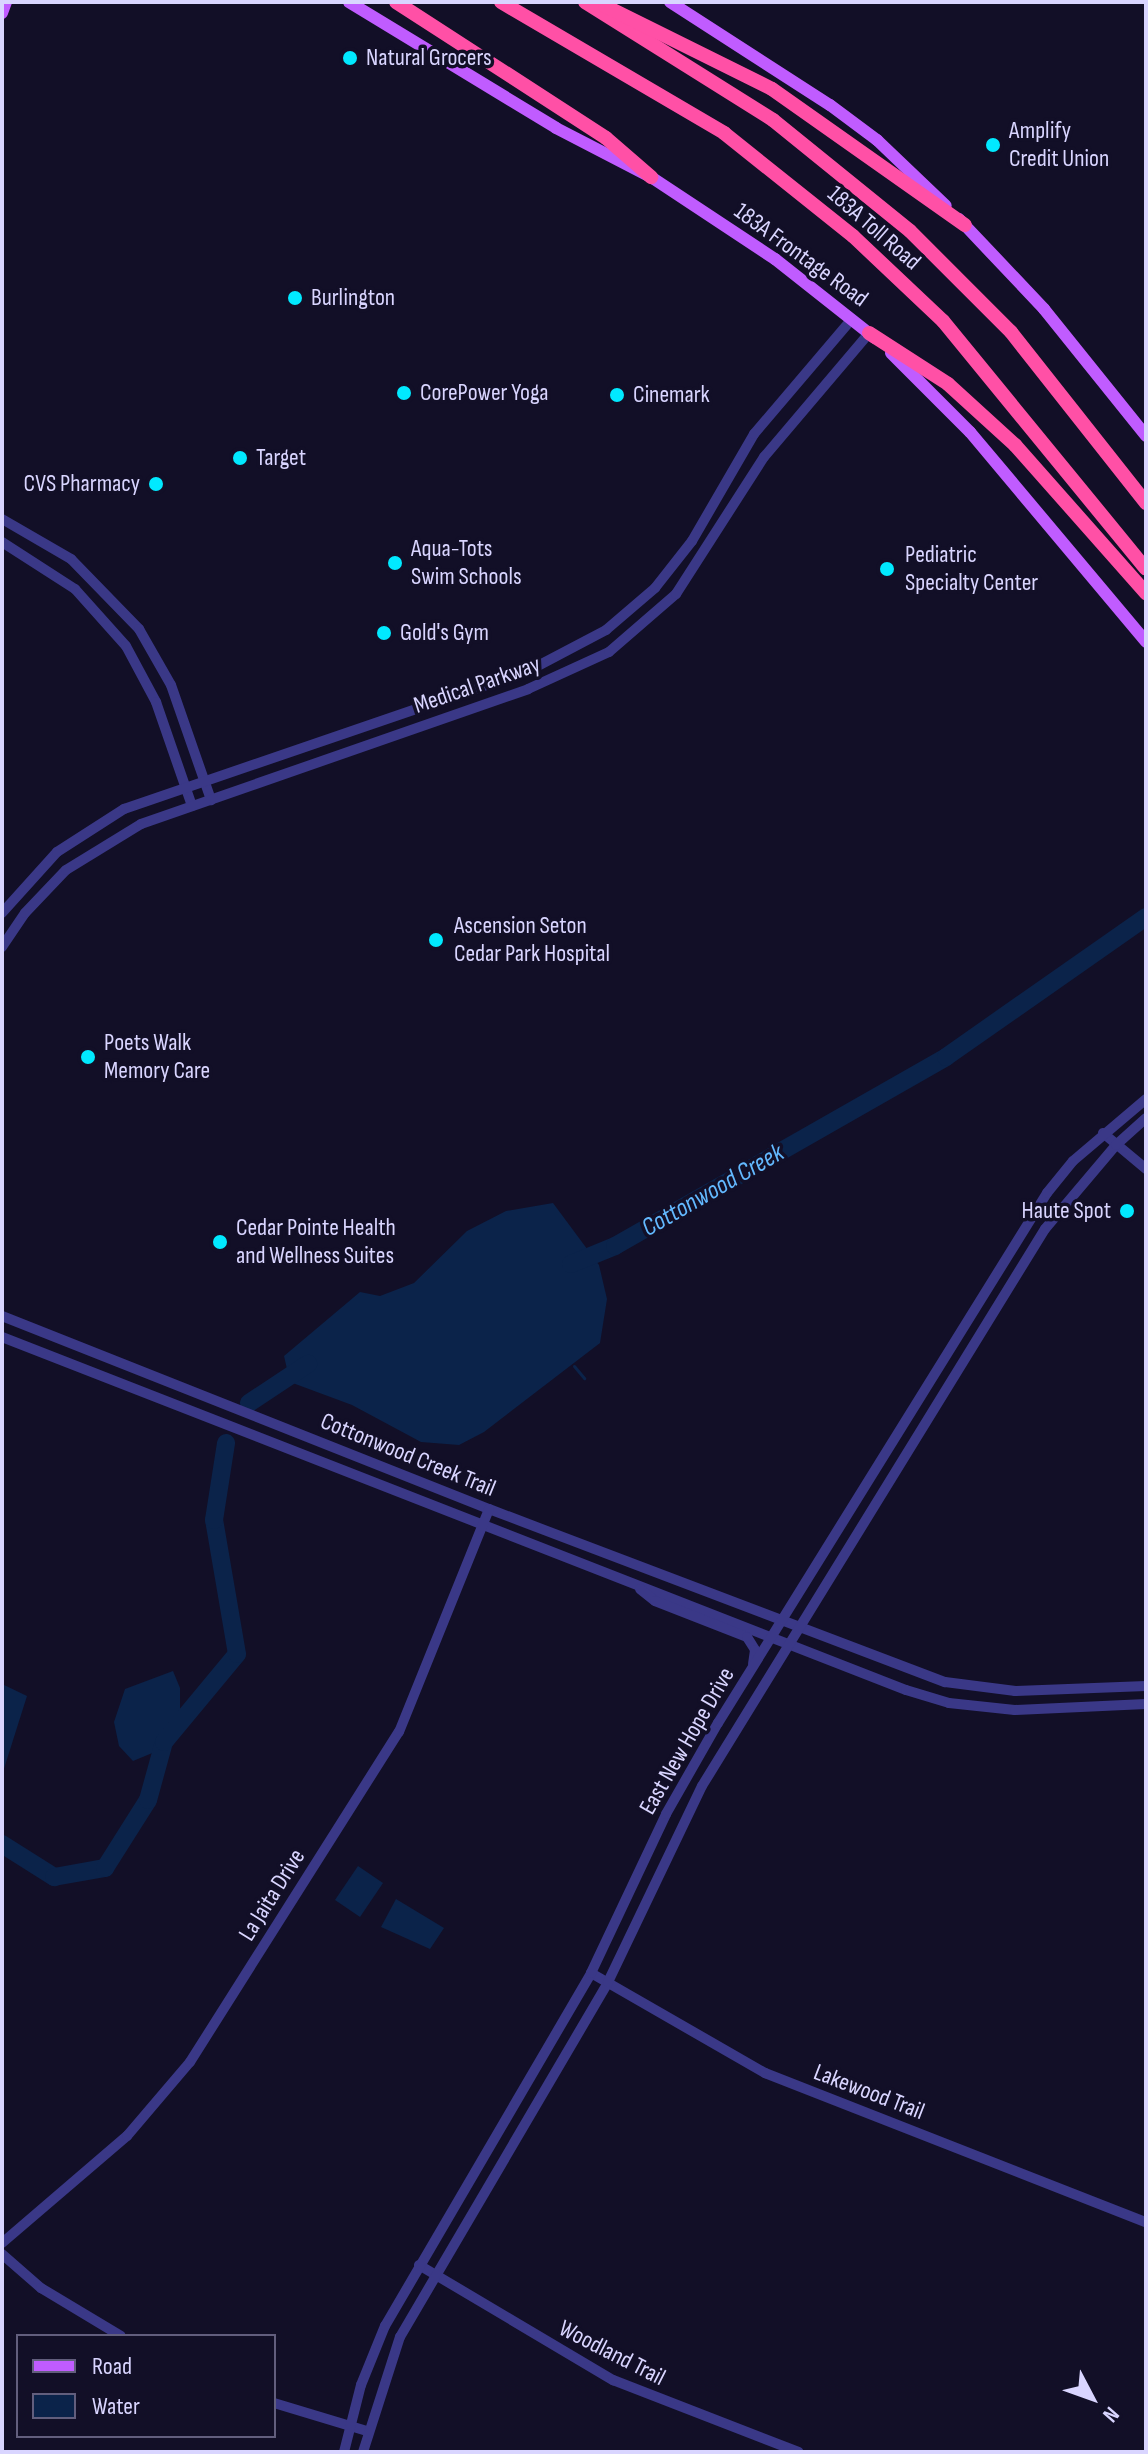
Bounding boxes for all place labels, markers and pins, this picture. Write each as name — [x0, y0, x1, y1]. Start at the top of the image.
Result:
place label: Natural Grocers — [366, 44, 492, 72]
marker: Natural Grocers — [341, 49, 359, 67]
place label: Amplify Credit Union — [1009, 117, 1109, 173]
marker: Amplify Credit Union — [984, 136, 1002, 154]
place label: Burlington — [311, 284, 395, 312]
marker: Burlington — [286, 289, 304, 307]
place label: CorePower Yoga — [420, 379, 548, 407]
place label: Cinemark — [633, 381, 710, 409]
marker: CorePower Yoga — [395, 384, 413, 402]
marker: Cinemark — [608, 386, 626, 404]
place label: Target — [256, 444, 306, 472]
marker: Target — [231, 449, 249, 467]
place label: CVS Pharmacy — [23, 470, 140, 498]
marker: CVS Pharmacy — [147, 475, 165, 493]
place label: Aqua-Tots Swim Schools — [411, 535, 522, 591]
place label: Pediatric Specialty Center — [905, 541, 1038, 597]
marker: Aqua-Tots Swim Schools — [386, 554, 404, 572]
marker: Pediatric Specialty Center — [876, 558, 898, 580]
place label: Gold's Gym — [400, 619, 489, 647]
marker: Gold's Gym — [375, 624, 393, 642]
place label: Ascension Seton Cedar Park Hospital — [454, 912, 610, 968]
marker: Ascension Seton Cedar Park Hospital — [425, 929, 447, 951]
place label: Poets Walk Memory Care — [104, 1029, 210, 1085]
marker: Poets Walk Memory Care — [79, 1048, 97, 1066]
place label: Haute Spot — [1021, 1197, 1111, 1225]
marker: Haute Spot — [1118, 1202, 1136, 1220]
place label: Cedar Pointe Health and Wellness Suites — [236, 1214, 396, 1270]
marker: Cedar Pointe Health and Wellness Suites — [211, 1233, 229, 1251]

